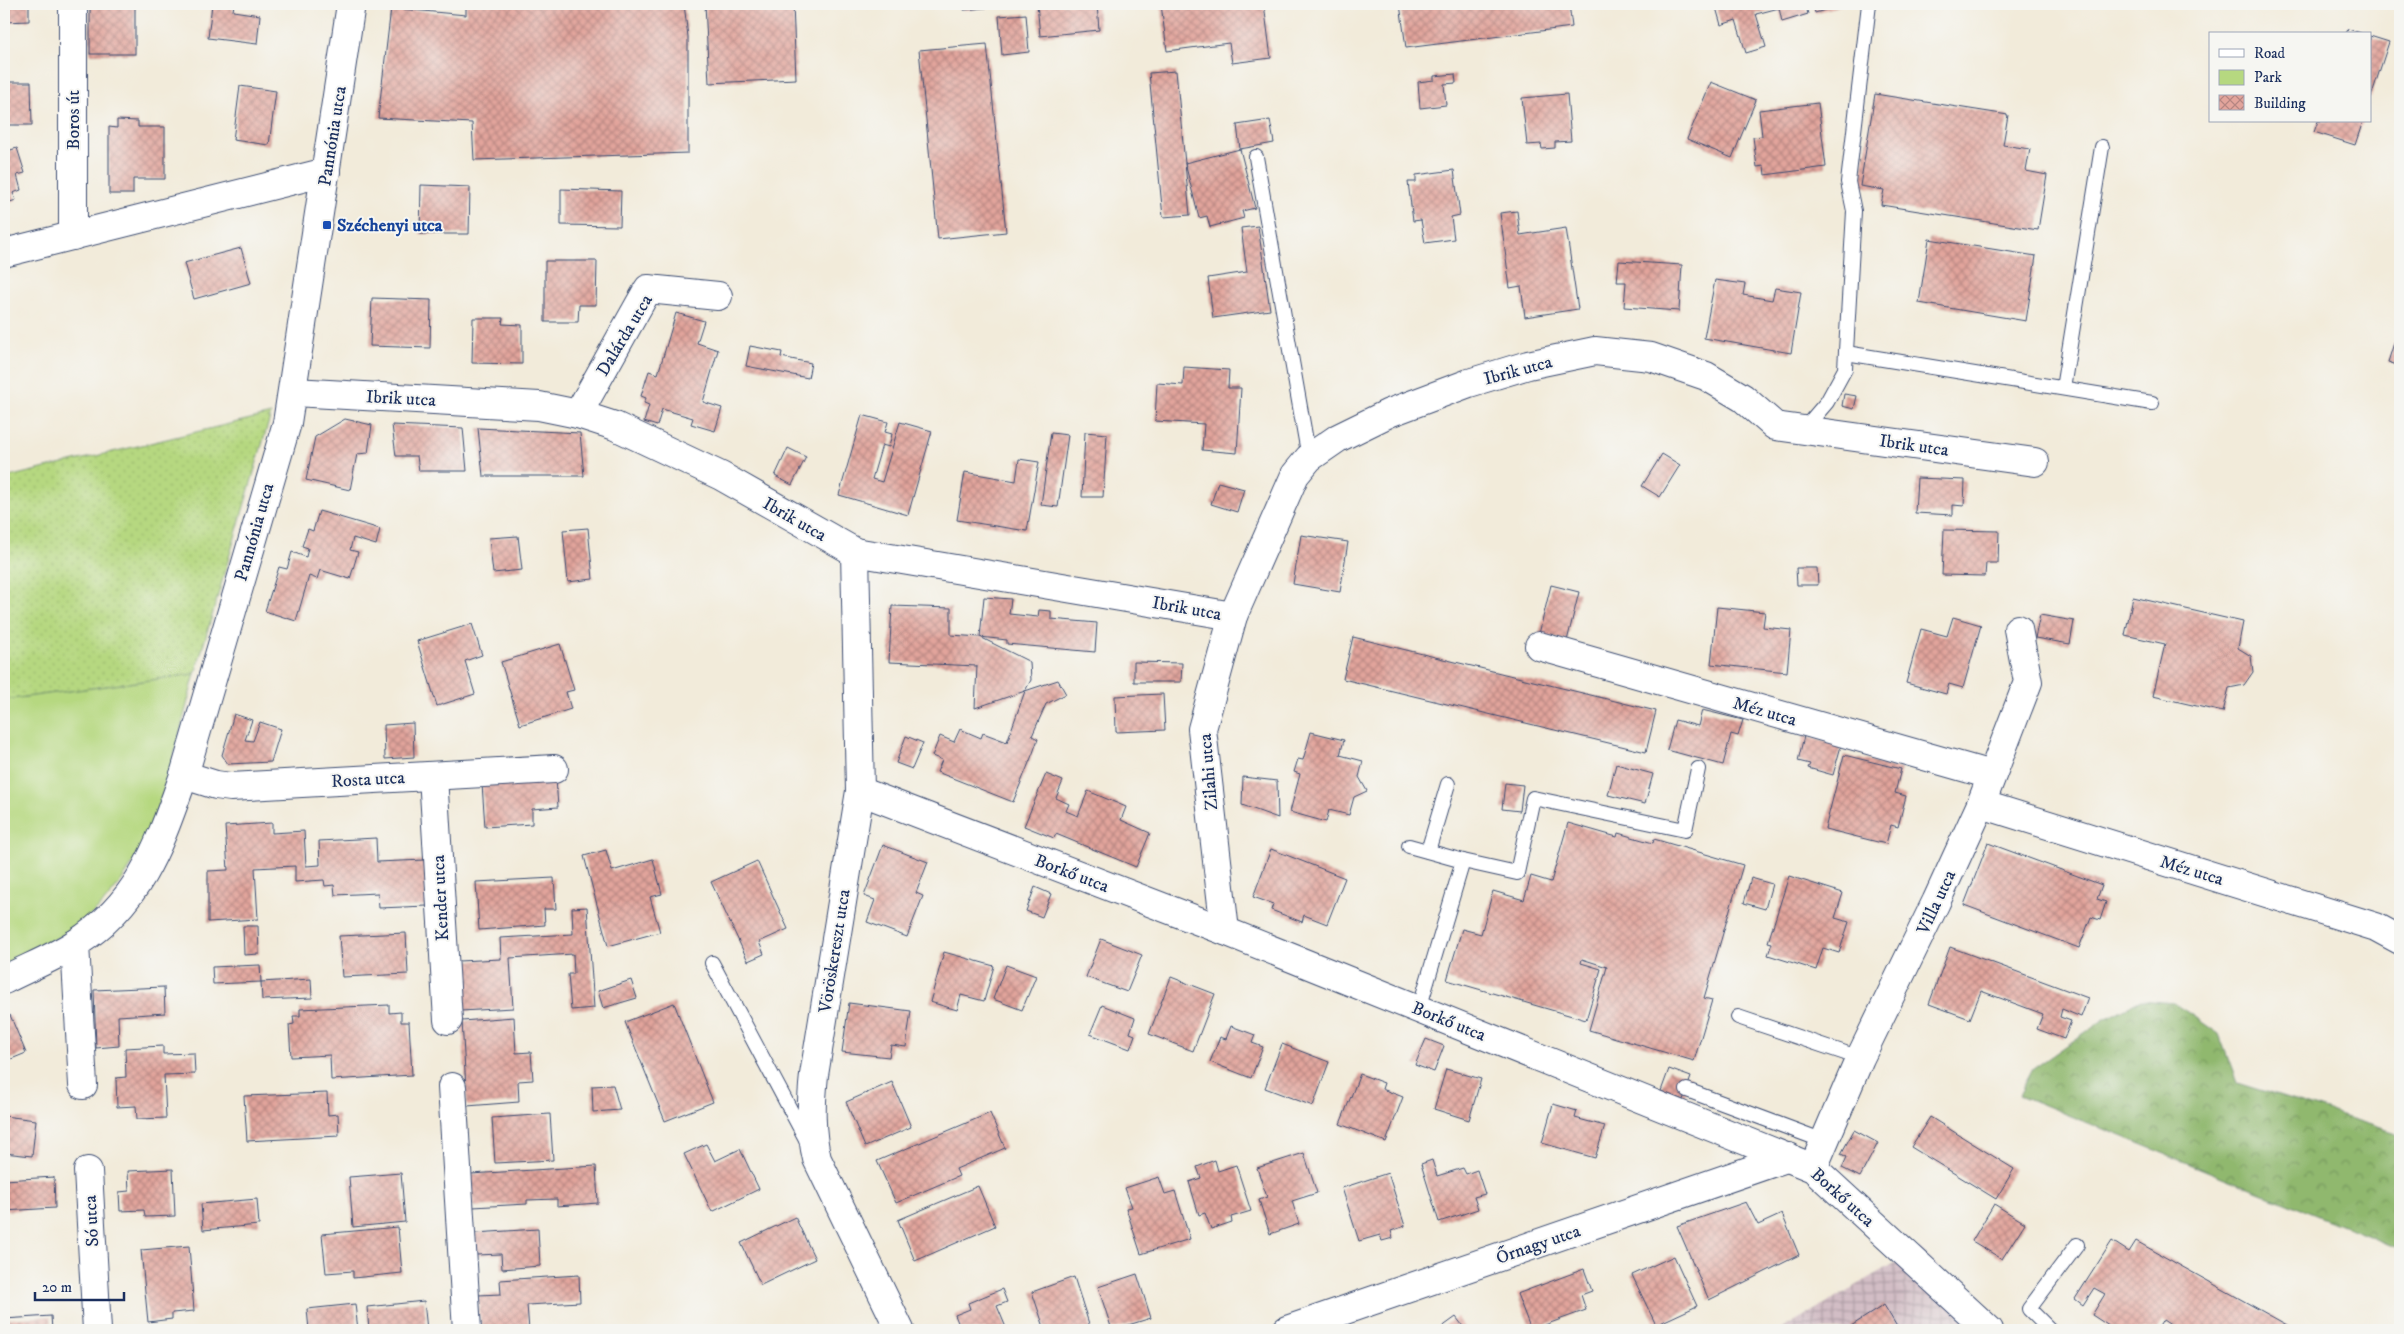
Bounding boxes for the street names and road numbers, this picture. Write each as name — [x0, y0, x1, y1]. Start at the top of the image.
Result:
street label: Pannónia utca — [314, 84, 352, 188]
street label: Boros út — [63, 90, 85, 150]
street label: Dalárda utca — [592, 291, 658, 380]
street label: Ibrik utca — [1482, 351, 1555, 391]
street label: Ibrik utca — [366, 386, 437, 412]
street label: Ibrik utca — [1878, 430, 1950, 462]
street label: Pannónia utca — [230, 480, 280, 584]
street label: Ibrik utca — [759, 493, 831, 547]
street label: Ibrik utca — [1151, 592, 1223, 626]
street label: Méz utca — [1730, 692, 1799, 732]
street label: Zilahi utca — [1195, 732, 1223, 811]
street label: Rosta utca — [331, 767, 406, 793]
street label: Borkő utca — [1031, 850, 1112, 898]
street label: Méz utca — [2157, 851, 2226, 891]
street label: Kender utca — [428, 854, 454, 942]
street label: Villa utca — [1912, 867, 1961, 939]
street label: Vöröskereszt utca — [814, 887, 856, 1016]
street label: Borkő utca — [1408, 997, 1489, 1047]
street label: Borkő utca — [1806, 1163, 1879, 1232]
street label: Só utca — [80, 1194, 104, 1247]
street label: Őrnagy utca — [1493, 1219, 1584, 1270]

